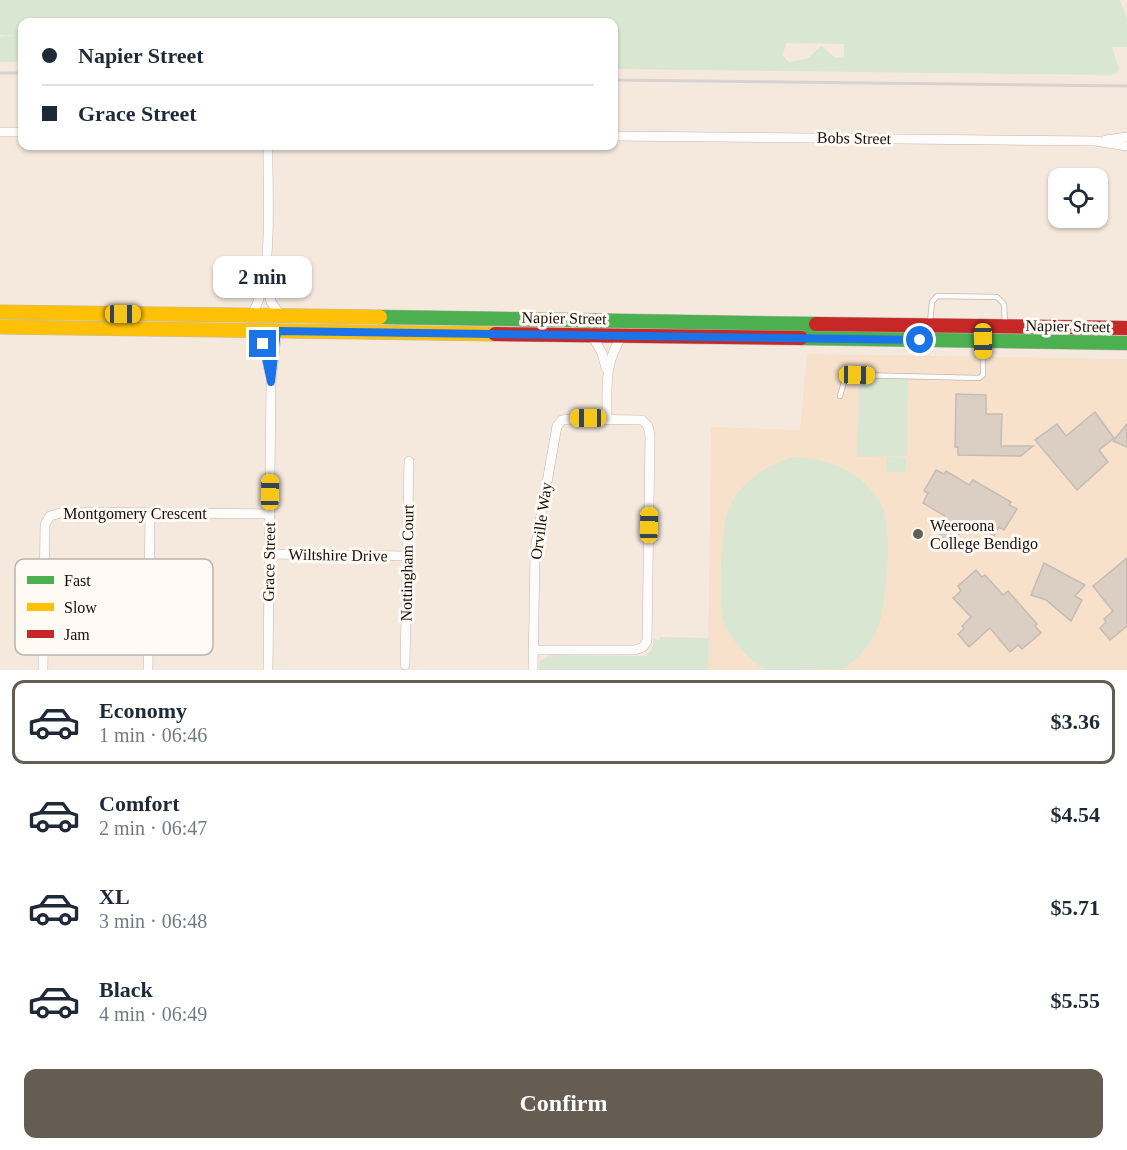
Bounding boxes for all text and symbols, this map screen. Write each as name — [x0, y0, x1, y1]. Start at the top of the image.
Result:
text: Napier Street — [78, 43, 204, 68]
text: Grace Street — [78, 101, 197, 126]
street label: Bobs Street — [817, 129, 892, 147]
map controls — [1048, 168, 1108, 228]
button: locate — [1048, 168, 1108, 228]
callout: 2 min — [214, 257, 312, 299]
text: 2 min — [238, 266, 287, 288]
car — [105, 305, 141, 323]
street label: Napier Street — [521, 309, 607, 328]
street label: Napier Street — [1025, 317, 1111, 336]
car — [974, 323, 992, 359]
route start — [906, 326, 933, 353]
route end — [249, 330, 276, 357]
car — [839, 366, 875, 384]
car — [570, 409, 606, 427]
car — [261, 474, 279, 510]
street label: Orville Way — [527, 481, 556, 561]
street label: Nottingham Court — [397, 504, 418, 622]
street label: Montgomery Crescent — [63, 505, 207, 523]
car — [640, 507, 658, 543]
place label: Weeroona College Bendigo — [930, 517, 1038, 553]
street label: Grace Street — [260, 522, 278, 602]
marker: Weeroona College Bendigo — [911, 527, 925, 541]
street label: Wiltshire Drive — [288, 546, 388, 564]
legend — [15, 559, 213, 655]
text: Fast — [64, 572, 91, 589]
text: Slow — [64, 599, 97, 616]
text: Jam — [64, 626, 90, 643]
icon: car — [27, 695, 81, 749]
text: Economy — [99, 698, 187, 723]
text: $3.36 — [1051, 709, 1100, 734]
text: 1 min · 06:46 — [99, 724, 207, 746]
icon: car — [27, 788, 81, 842]
text: Comfort — [99, 791, 180, 816]
text: $4.54 — [1051, 802, 1100, 827]
text: 2 min · 06:47 — [99, 817, 207, 839]
icon: car — [27, 881, 81, 935]
text: XL — [99, 884, 130, 909]
text: $5.71 — [1051, 895, 1100, 920]
text: 3 min · 06:48 — [99, 910, 207, 932]
icon: car — [27, 974, 81, 1028]
text: Black — [99, 977, 153, 1002]
text: $5.55 — [1051, 988, 1100, 1013]
text: 4 min · 06:49 — [99, 1003, 207, 1025]
button: Confirm — [24, 1069, 1103, 1138]

